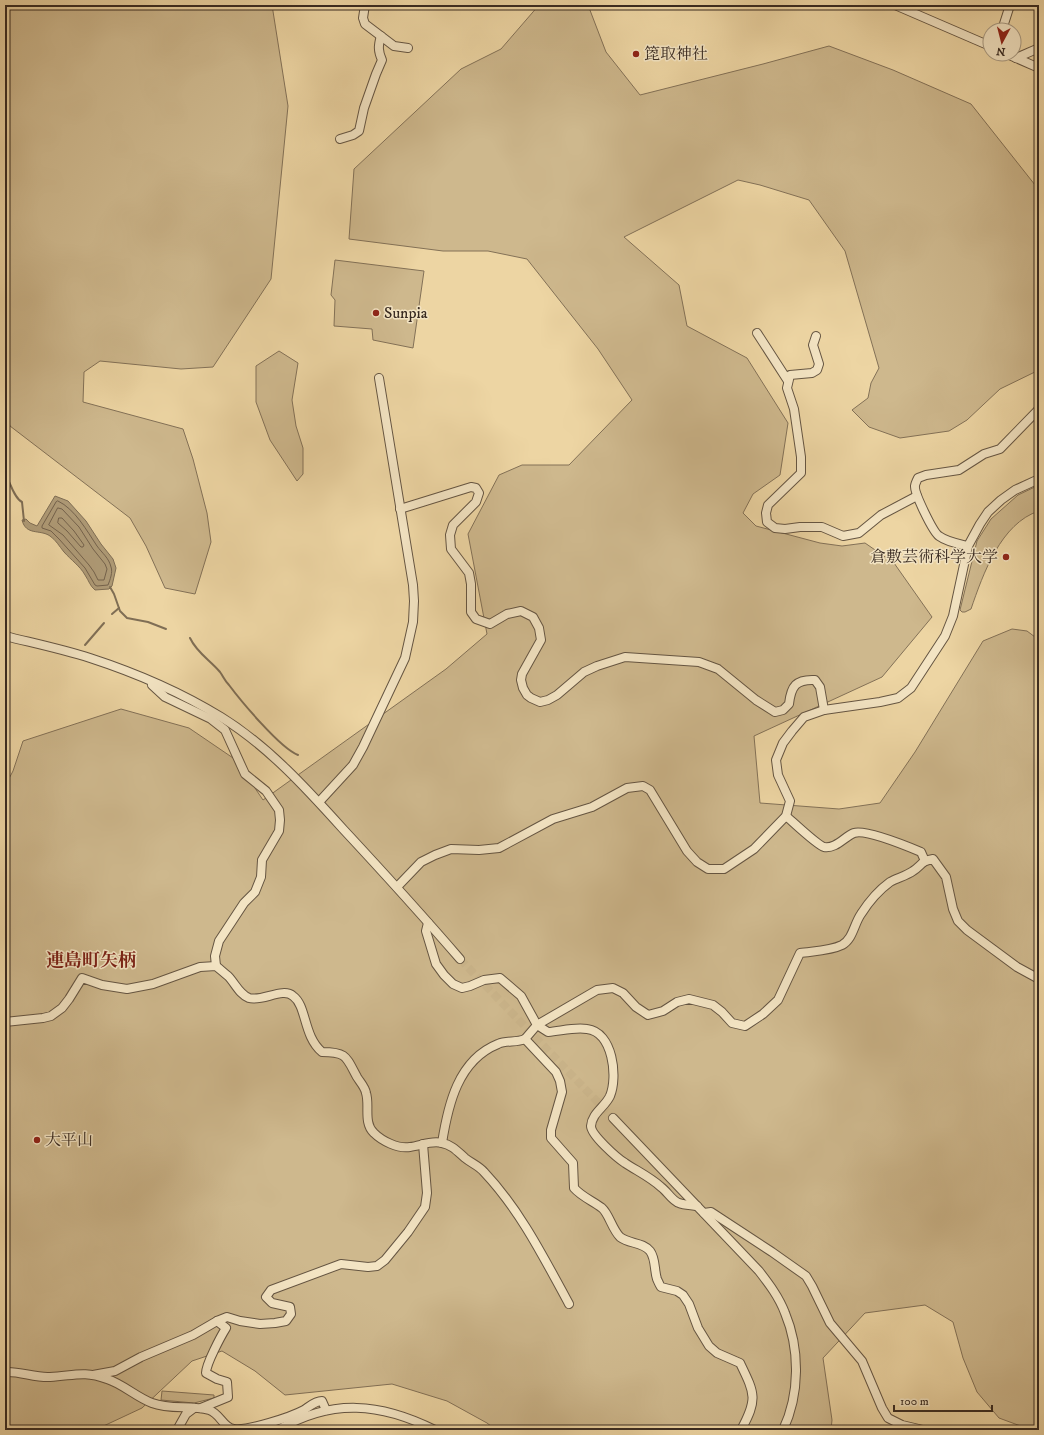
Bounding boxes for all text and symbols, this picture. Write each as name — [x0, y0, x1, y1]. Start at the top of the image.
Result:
north arrow — [982, 22, 1022, 62]
text: N — [996, 43, 1006, 58]
place label: 箆取神社 — [644, 44, 708, 64]
marker: 箆取神社 — [631, 49, 641, 59]
place label: Sunpia — [384, 303, 428, 323]
marker: Sunpia — [371, 308, 381, 318]
place label: 倉敷芸術科学大学 — [870, 547, 998, 567]
marker: 倉敷芸術科学大学 — [1001, 552, 1011, 562]
district label: 連島町矢柄 — [46, 950, 136, 972]
place label: 大平山 — [45, 1130, 93, 1150]
marker: 大平山 — [32, 1135, 42, 1145]
scale bar — [894, 1387, 992, 1413]
text: 100 m — [900, 1394, 929, 1409]

